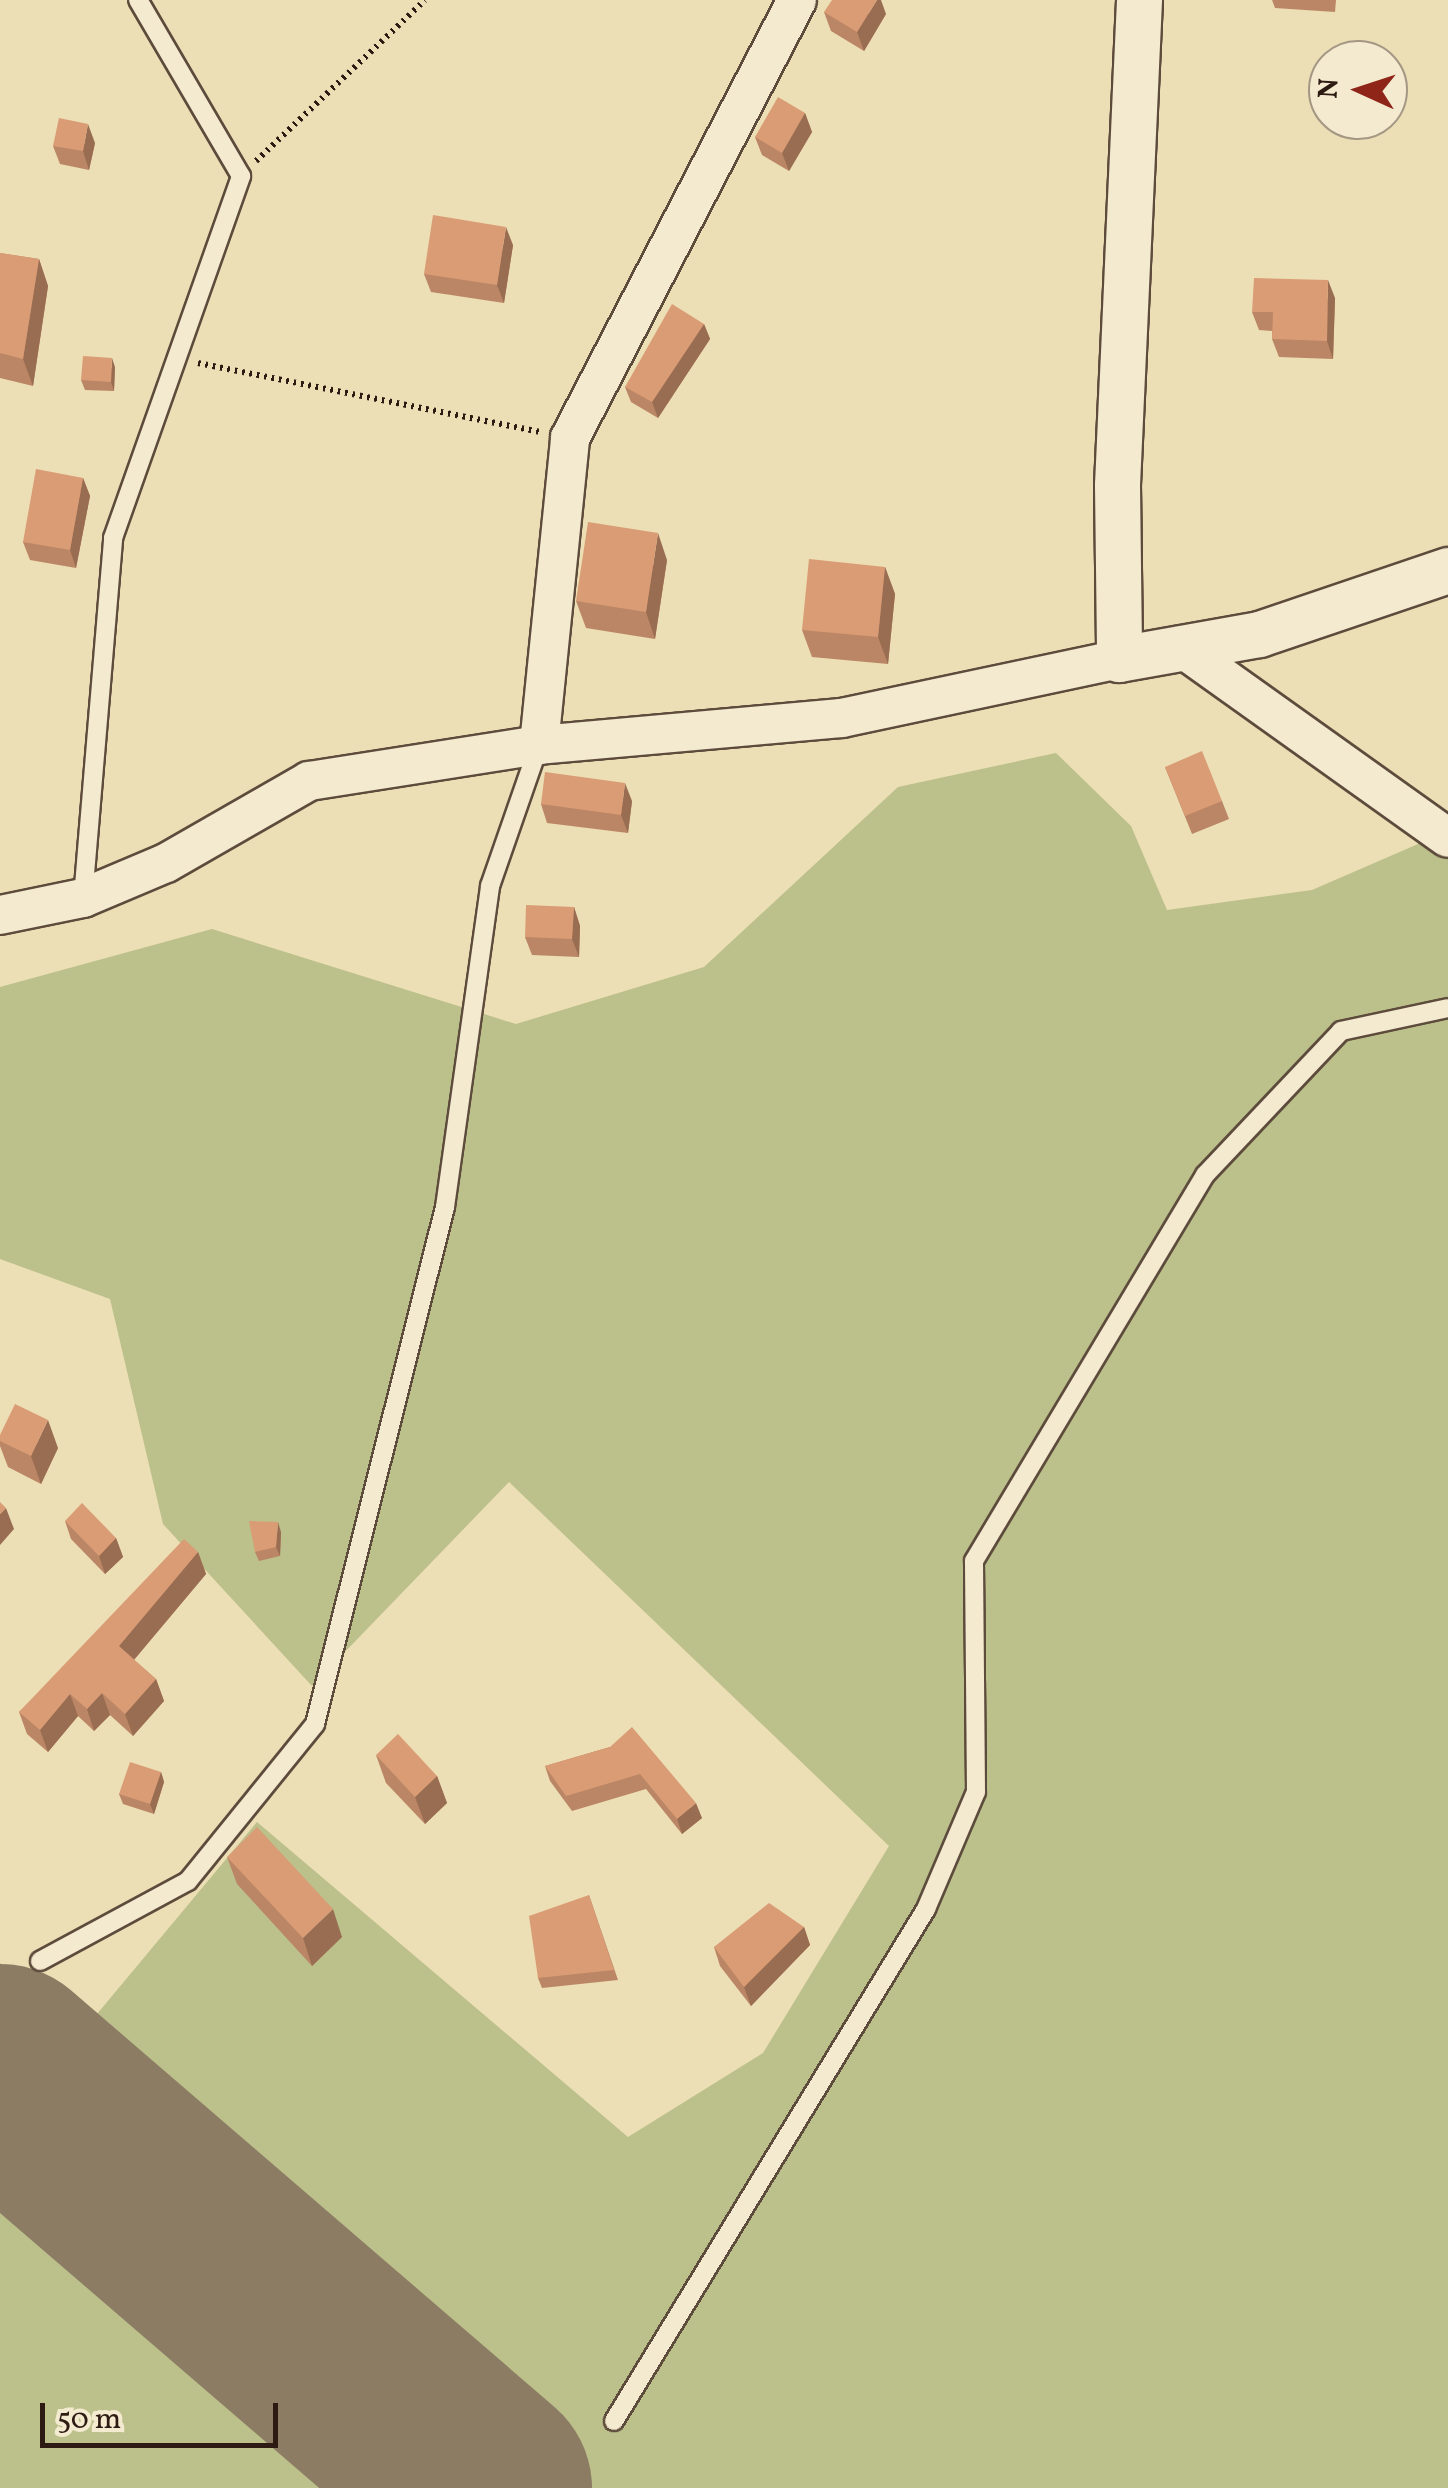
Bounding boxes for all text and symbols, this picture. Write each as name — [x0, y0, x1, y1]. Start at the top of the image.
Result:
north arrow — [1308, 40, 1408, 140]
text: N — [1310, 77, 1350, 100]
scale bar — [45, 2383, 282, 2445]
text: 50 m — [57, 2399, 121, 2441]

